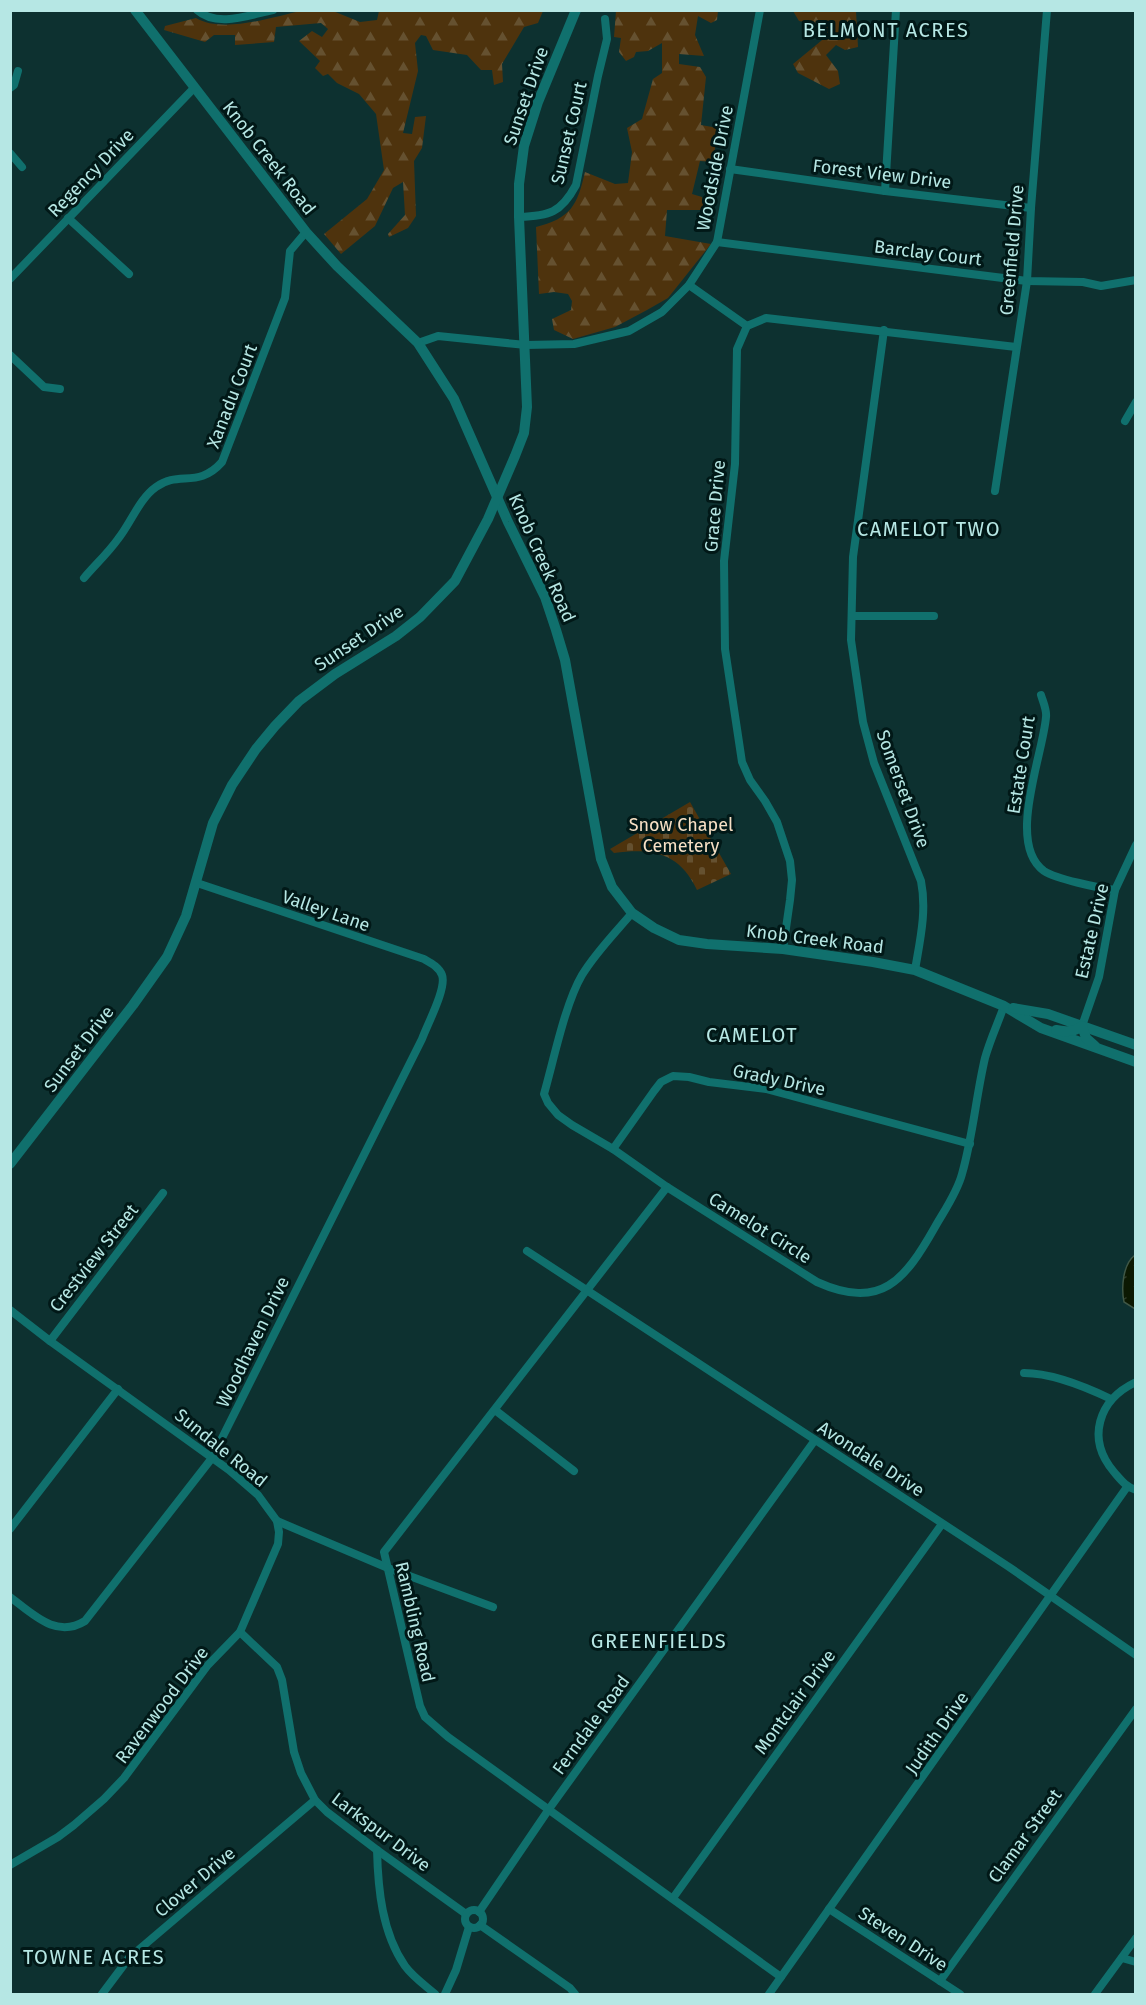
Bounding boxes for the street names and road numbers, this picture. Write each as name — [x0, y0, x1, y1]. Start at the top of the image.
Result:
street label: Sunset Drive — [499, 44, 553, 148]
street label: Sunset Court — [547, 79, 592, 186]
street label: Knob Creek Road — [218, 97, 320, 219]
street label: Woodside Drive — [692, 103, 738, 233]
street label: Regency Drive — [43, 124, 139, 222]
street label: Forest View Drive — [811, 155, 953, 193]
street label: Greenfield Drive — [995, 184, 1029, 316]
street label: Barclay Court — [873, 235, 984, 271]
street label: Xanadu Court — [202, 340, 262, 451]
street label: Grace Drive — [700, 459, 730, 553]
street label: Knob Creek Road — [504, 490, 580, 626]
street label: Sunset Drive — [310, 600, 408, 676]
street label: Estate Court — [1002, 714, 1040, 816]
street label: Somerset Drive — [871, 727, 935, 851]
street label: Estate Drive — [1070, 881, 1114, 981]
street label: Valley Lane — [279, 886, 373, 936]
street label: Knob Creek Road — [745, 920, 885, 958]
street label: Sunset Drive — [39, 1001, 119, 1097]
street label: Grady Drive — [731, 1059, 827, 1101]
street label: Camelot Circle — [705, 1188, 815, 1268]
street label: Crestview Street — [45, 1199, 143, 1316]
street label: Woodhaven Drive — [212, 1273, 294, 1411]
street label: Sundale Road — [170, 1404, 272, 1492]
street label: Avondale Drive — [814, 1416, 928, 1502]
street label: Rambling Road — [390, 1560, 440, 1684]
street label: Ravenwood Drive — [111, 1642, 213, 1768]
street label: Montclair Drive — [750, 1645, 840, 1759]
street label: Ferndale Road — [548, 1671, 634, 1779]
street label: Judith Drive — [901, 1687, 973, 1779]
street label: Clamar Street — [984, 1784, 1067, 1887]
street label: Larkspur Drive — [327, 1788, 435, 1876]
street label: Clover Drive — [150, 1842, 240, 1922]
street label: Steven Drive — [854, 1902, 952, 1976]

